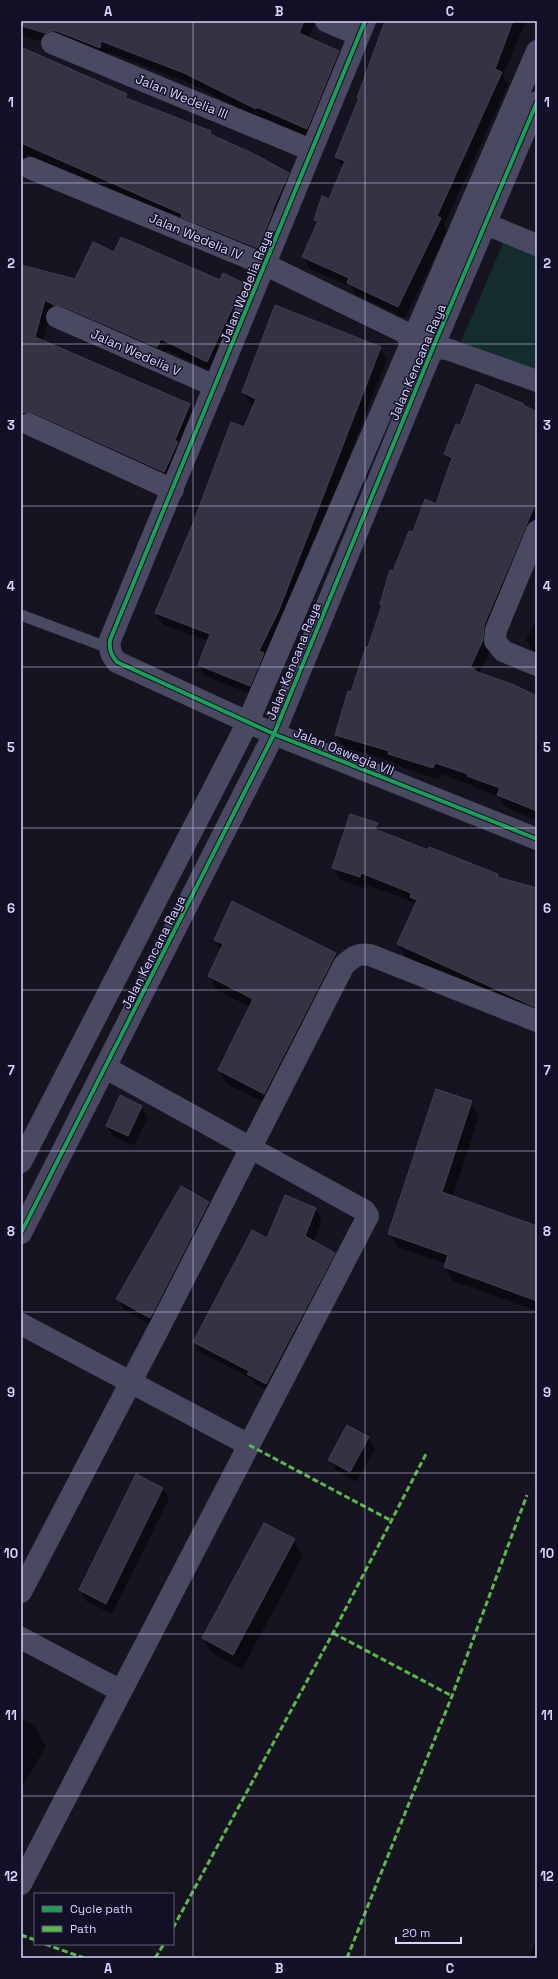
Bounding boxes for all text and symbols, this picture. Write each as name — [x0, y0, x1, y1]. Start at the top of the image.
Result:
text: A — [104, 3, 113, 20]
text: B — [275, 3, 284, 20]
text: C — [446, 3, 454, 20]
street label: Jalan Wedelia III — [133, 70, 231, 123]
text: 1 — [8, 94, 14, 111]
text: 1 — [544, 94, 550, 111]
street label: Jalan Wedelia IV — [146, 209, 245, 264]
street label: Jalan Wedelia Raya — [216, 227, 277, 345]
text: 2 — [7, 255, 15, 272]
text: 2 — [543, 255, 551, 272]
street label: Jalan Kencana Raya — [385, 301, 450, 423]
street label: Jalan Wedelia V — [88, 325, 183, 380]
text: 3 — [7, 417, 15, 434]
text: 3 — [543, 417, 551, 434]
text: 4 — [7, 578, 15, 595]
text: 4 — [543, 578, 551, 595]
street label: Jalan Kencana Raya — [262, 600, 325, 722]
street label: Jalan Oswegia VII — [291, 724, 397, 779]
text: 5 — [7, 739, 15, 756]
text: 5 — [543, 739, 551, 756]
street label: Jalan Kencana Raya — [117, 892, 190, 1012]
text: 6 — [7, 900, 15, 917]
text: 6 — [543, 900, 551, 917]
text: 7 — [7, 1062, 15, 1079]
text: 7 — [543, 1062, 551, 1079]
text: 8 — [7, 1223, 15, 1240]
text: 8 — [543, 1223, 551, 1240]
text: 9 — [7, 1384, 15, 1401]
text: 9 — [543, 1384, 551, 1401]
text: 10 — [4, 1545, 18, 1562]
text: 10 — [540, 1545, 554, 1562]
text: 11 — [5, 1707, 17, 1724]
text: 11 — [541, 1707, 553, 1724]
text: 12 — [4, 1868, 18, 1885]
text: 12 — [540, 1868, 554, 1885]
legend — [34, 1893, 174, 1945]
text: Cycle path — [70, 1901, 132, 1917]
scale bar — [396, 1919, 461, 1945]
text: Path — [70, 1921, 96, 1937]
text: 20 m — [402, 1925, 430, 1941]
text: A — [104, 1960, 113, 1977]
text: B — [275, 1960, 284, 1977]
text: C — [446, 1960, 454, 1977]

